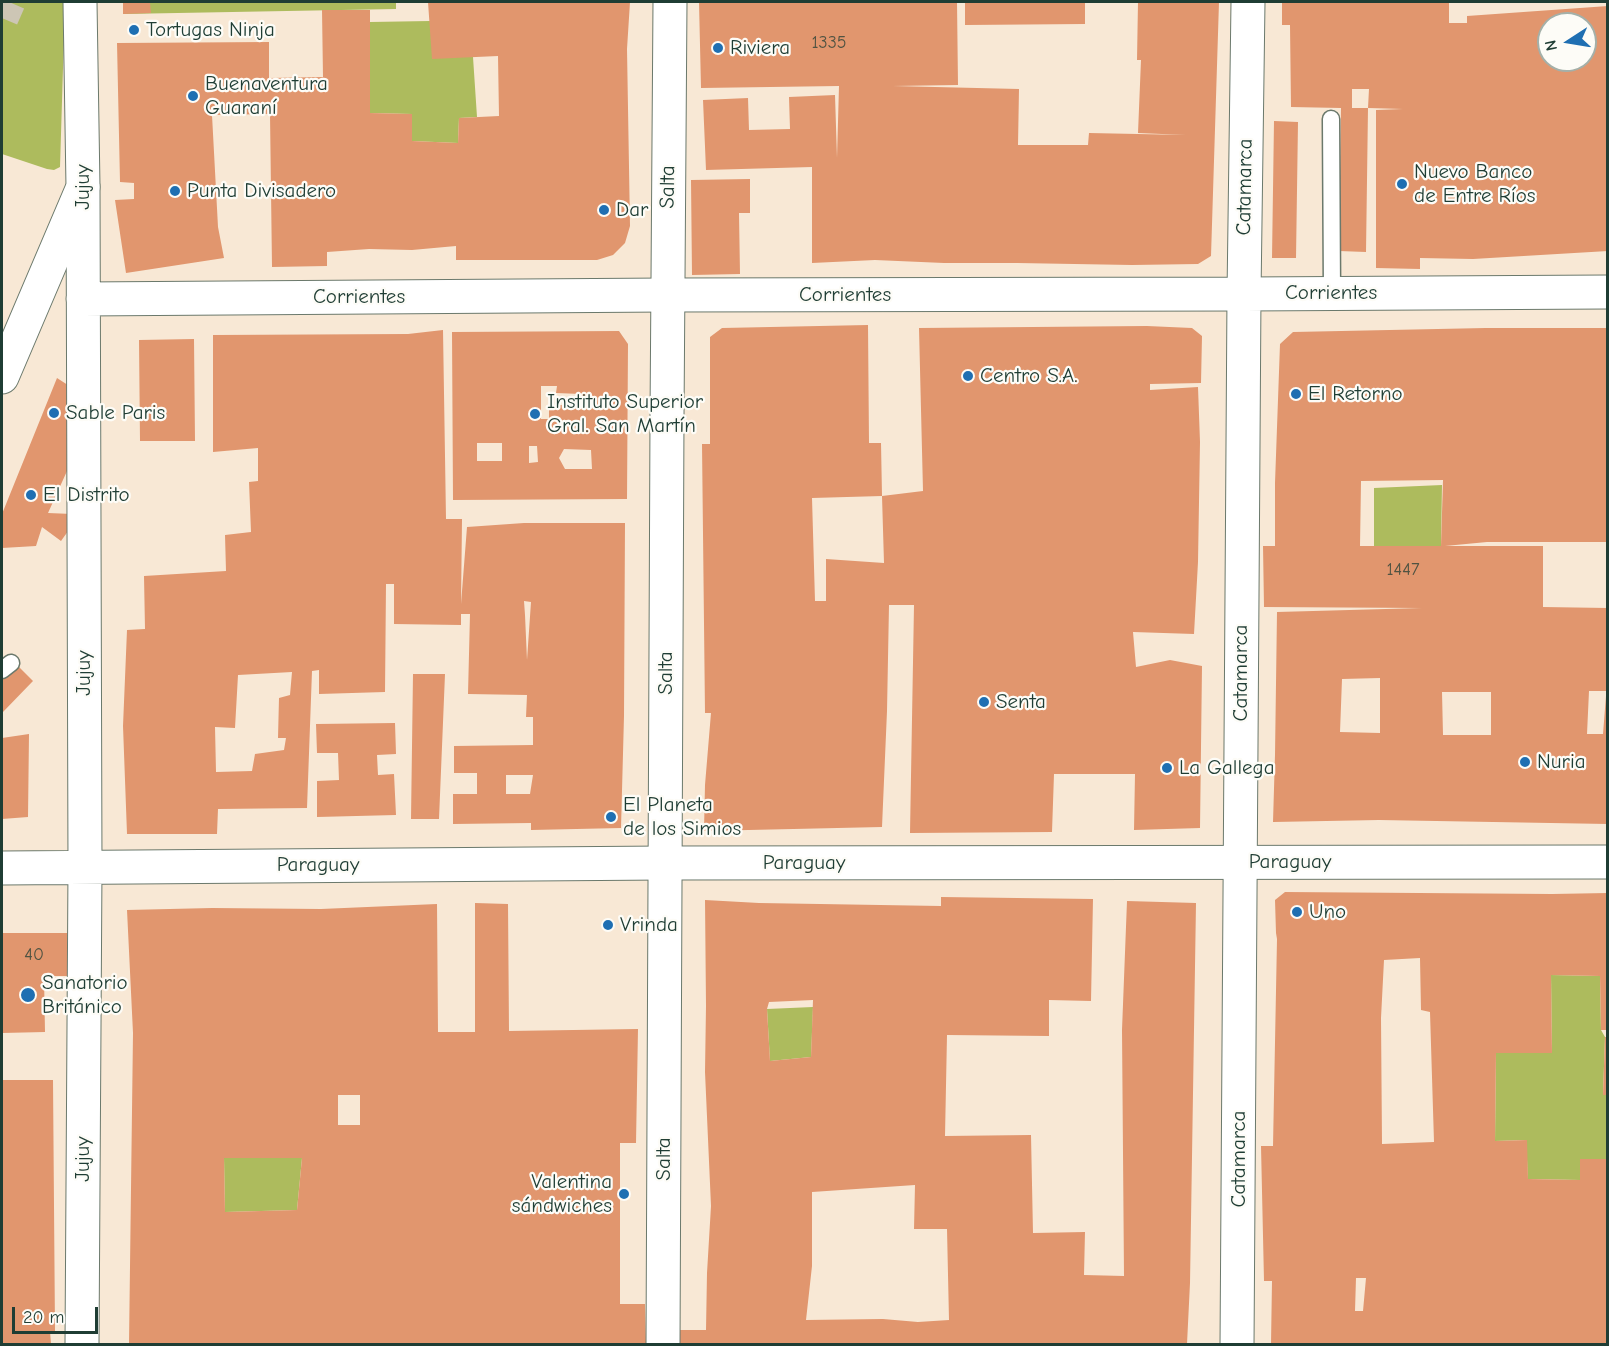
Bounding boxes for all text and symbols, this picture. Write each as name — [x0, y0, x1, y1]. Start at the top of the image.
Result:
north arrow — [1537, 12, 1597, 72]
place label: Tortugas Ninja — [146, 17, 275, 43]
marker: Tortugas Ninja — [127, 23, 141, 37]
house number: 1335 — [811, 32, 847, 54]
place label: Riviera — [730, 35, 790, 61]
text: N — [1541, 38, 1561, 52]
marker: Riviera — [711, 41, 725, 55]
place label: Buenaventura Guaraní — [205, 71, 328, 121]
marker: Buenaventura Guaraní — [186, 89, 200, 103]
street label: Catamarca — [1232, 138, 1258, 236]
place label: Nuevo Banco de Entre Ríos — [1414, 159, 1535, 209]
street label: Jujuy — [70, 164, 96, 210]
street label: Salta — [655, 165, 681, 209]
marker: Nuevo Banco de Entre Ríos — [1395, 177, 1409, 191]
place label: Punta Divisadero — [187, 178, 336, 204]
marker: Punta Divisadero — [168, 184, 182, 198]
place label: Dar — [616, 197, 648, 223]
marker: Dar — [597, 203, 611, 217]
street label: Corrientes — [1285, 280, 1377, 306]
street label: Corrientes — [799, 282, 891, 308]
street label: Corrientes — [313, 284, 405, 310]
place label: Centro S.A. — [980, 363, 1077, 389]
marker: Centro S.A. — [961, 369, 975, 383]
place label: El Retorno — [1308, 381, 1403, 407]
marker: El Retorno — [1289, 387, 1303, 401]
place label: Instituto Superior Gral. San Martín — [547, 389, 703, 439]
place label: Sable Paris — [66, 400, 165, 426]
marker: Sable Paris — [47, 406, 61, 420]
marker: Instituto Superior Gral. San Martín — [528, 407, 542, 421]
place label: El Distrito — [43, 482, 130, 508]
marker: El Distrito — [24, 488, 38, 502]
house number: 1447 — [1386, 559, 1420, 581]
street label: Catamarca — [1228, 625, 1254, 721]
street label: Jujuy — [71, 650, 97, 696]
street label: Salta — [653, 651, 679, 695]
place label: Senta — [996, 689, 1046, 715]
marker: Senta — [977, 695, 991, 709]
place label: Nuria — [1537, 749, 1585, 775]
place label: La Gallega — [1179, 755, 1275, 781]
marker: Nuria — [1518, 755, 1532, 769]
marker: La Gallega — [1160, 761, 1174, 775]
place label: El Planeta de los Simios — [623, 792, 741, 842]
marker: El Planeta de los Simios — [604, 810, 618, 824]
street label: Paraguay — [1249, 849, 1331, 875]
street label: Paraguay — [763, 850, 845, 876]
street label: Paraguay — [277, 852, 359, 878]
place label: Uno — [1309, 899, 1346, 925]
marker: Uno — [1290, 905, 1304, 919]
place label: Vrinda — [620, 912, 678, 938]
marker: Vrinda — [601, 918, 615, 932]
house number: 40 — [24, 944, 44, 966]
place label: Sanatorio Británico — [42, 970, 128, 1020]
marker: Sanatorio Británico — [19, 986, 37, 1004]
street label: Catamarca — [1226, 1111, 1252, 1207]
street label: Jujuy — [70, 1136, 96, 1182]
street label: Salta — [651, 1137, 677, 1181]
place label: Valentina sándwiches — [512, 1169, 612, 1219]
marker: Valentina sándwiches — [617, 1187, 631, 1201]
scale bar — [15, 1295, 100, 1333]
text: 20 m — [23, 1307, 64, 1328]

